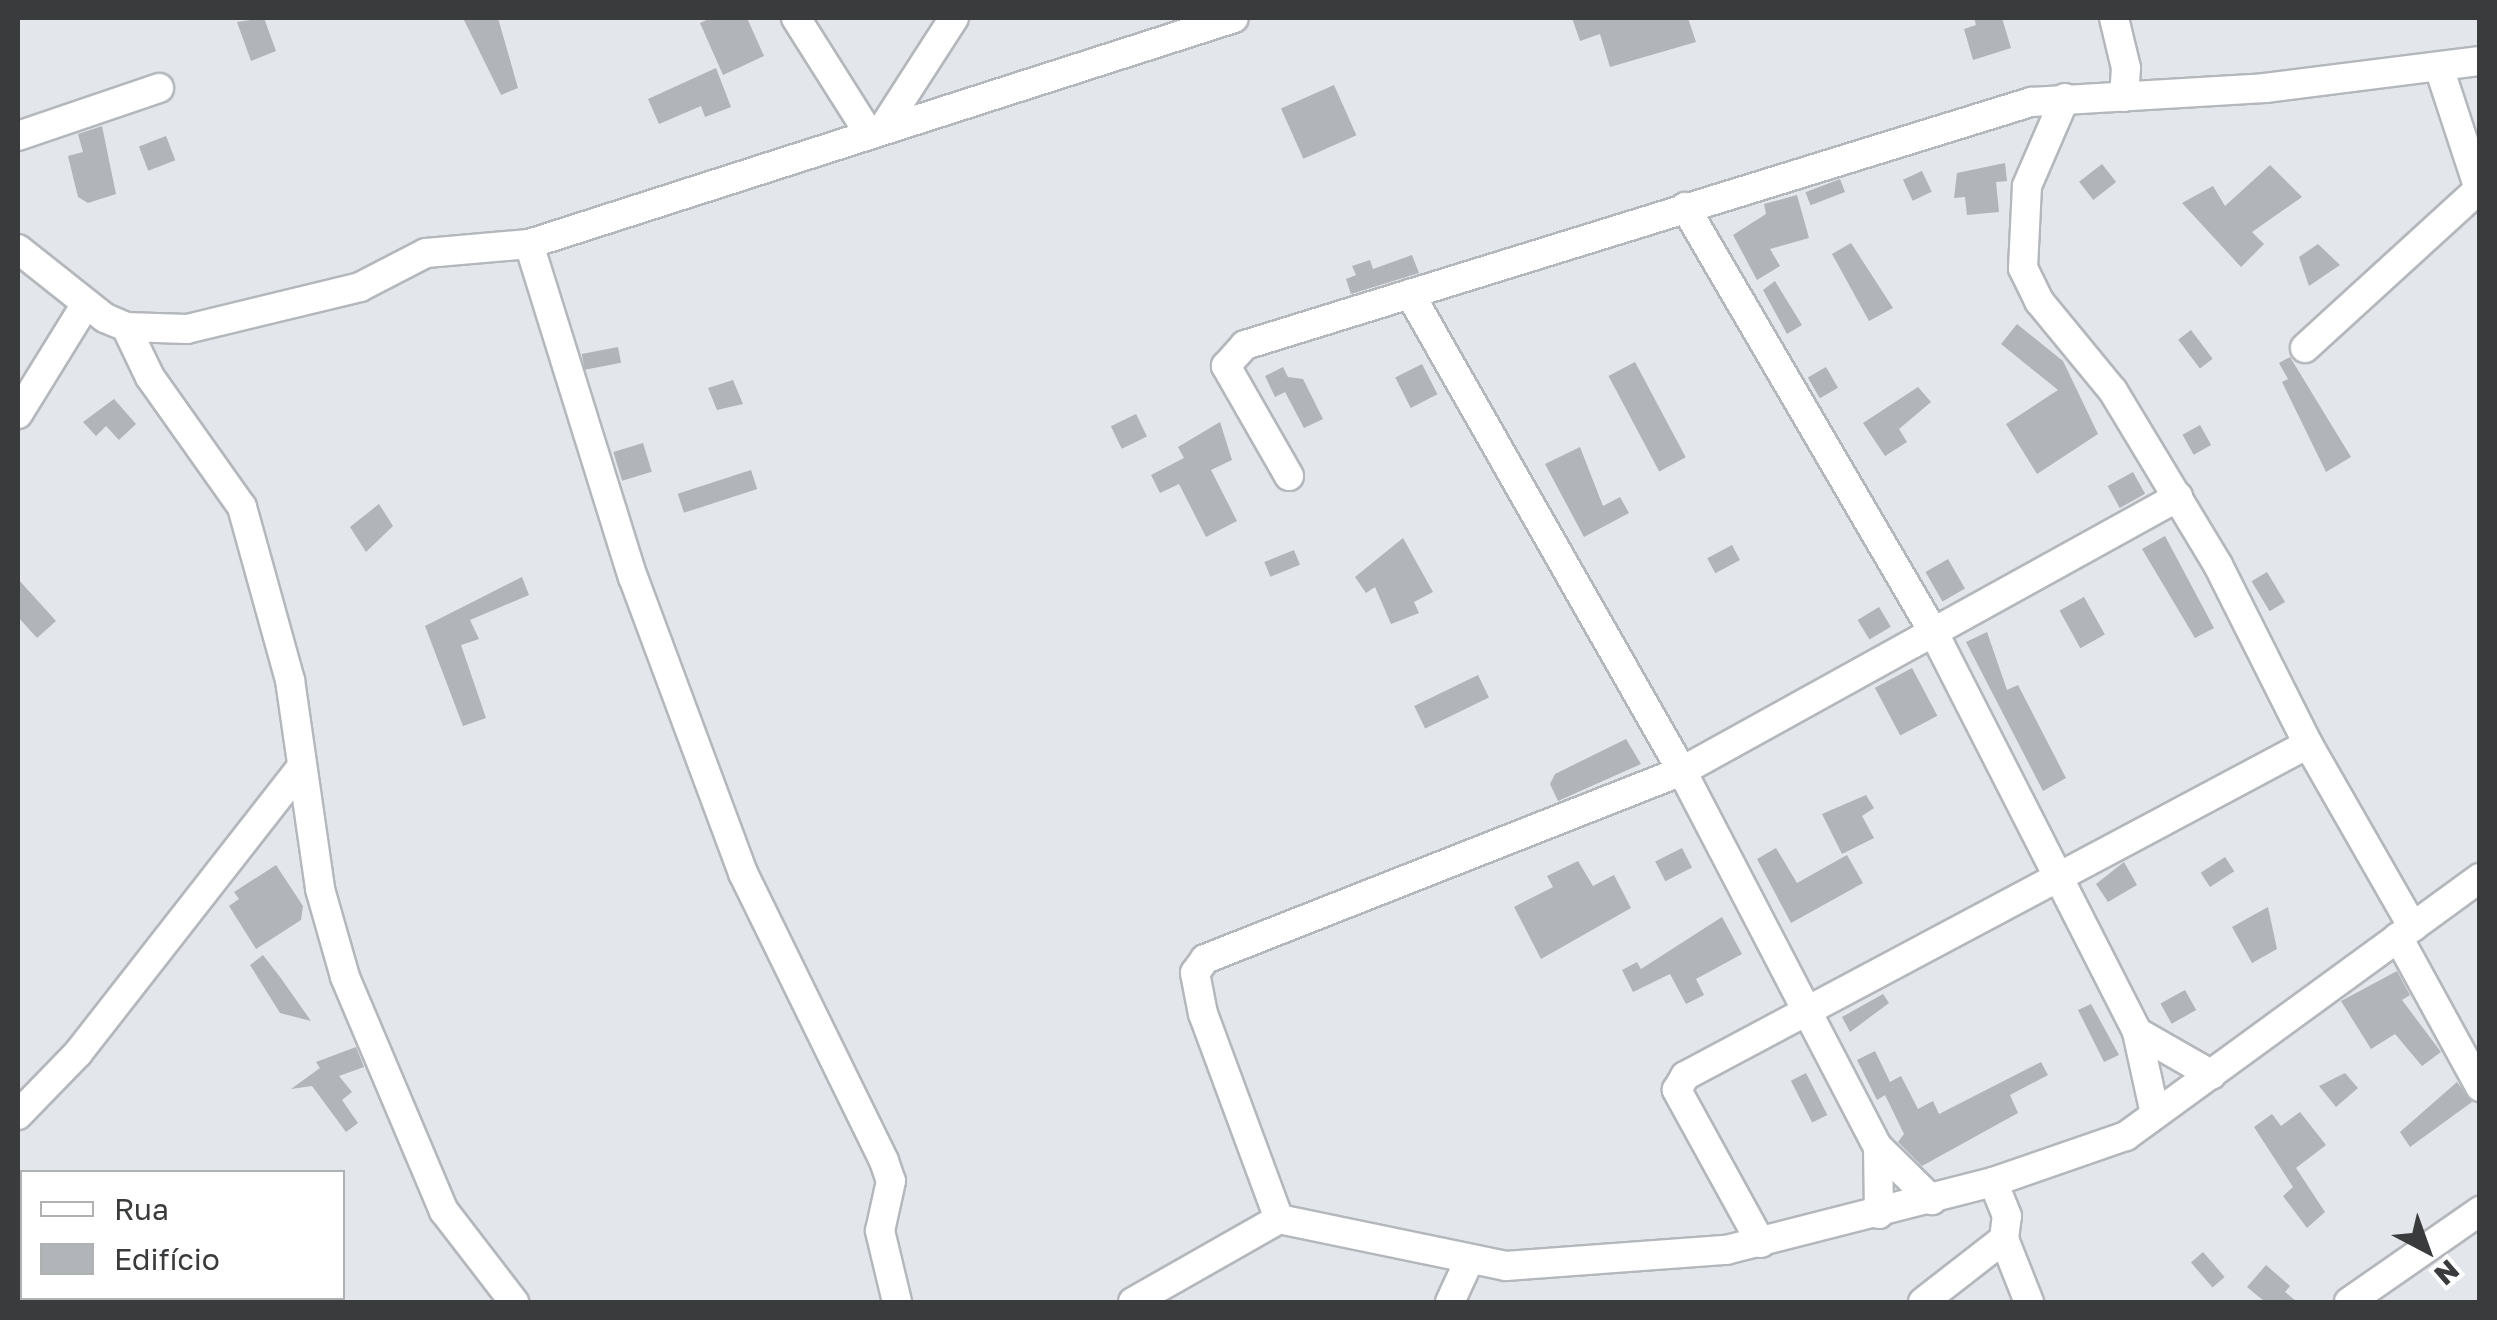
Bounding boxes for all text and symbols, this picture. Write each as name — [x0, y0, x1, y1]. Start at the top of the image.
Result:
legend — [20, 1170, 345, 1300]
text: Rua — [114, 1191, 169, 1227]
north arrow — [2377, 1200, 2477, 1300]
text: Edifício — [114, 1241, 220, 1277]
text: N — [2428, 1254, 2466, 1292]

